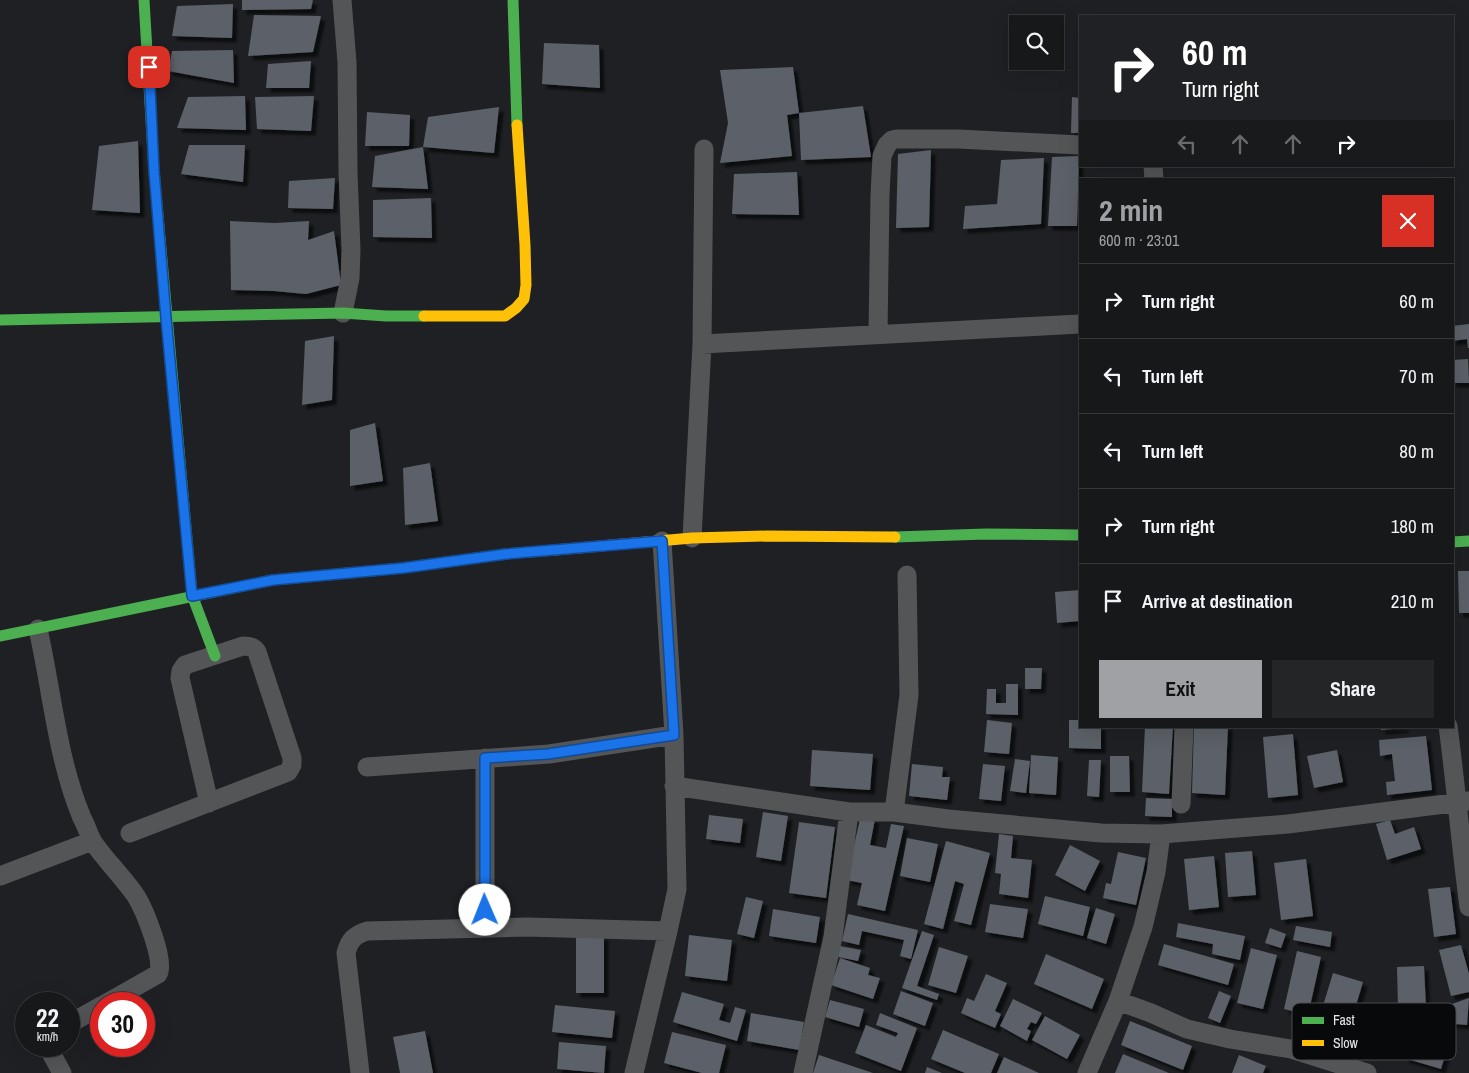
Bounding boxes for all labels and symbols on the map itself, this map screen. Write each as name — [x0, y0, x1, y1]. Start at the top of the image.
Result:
pin — [128, 46, 170, 88]
position arrow — [458, 883, 510, 935]
speed limit sign: 30 — [90, 992, 155, 1057]
legend — [1292, 1003, 1456, 1060]
text: Fast — [1333, 1011, 1355, 1029]
text: Slow — [1333, 1034, 1359, 1052]

